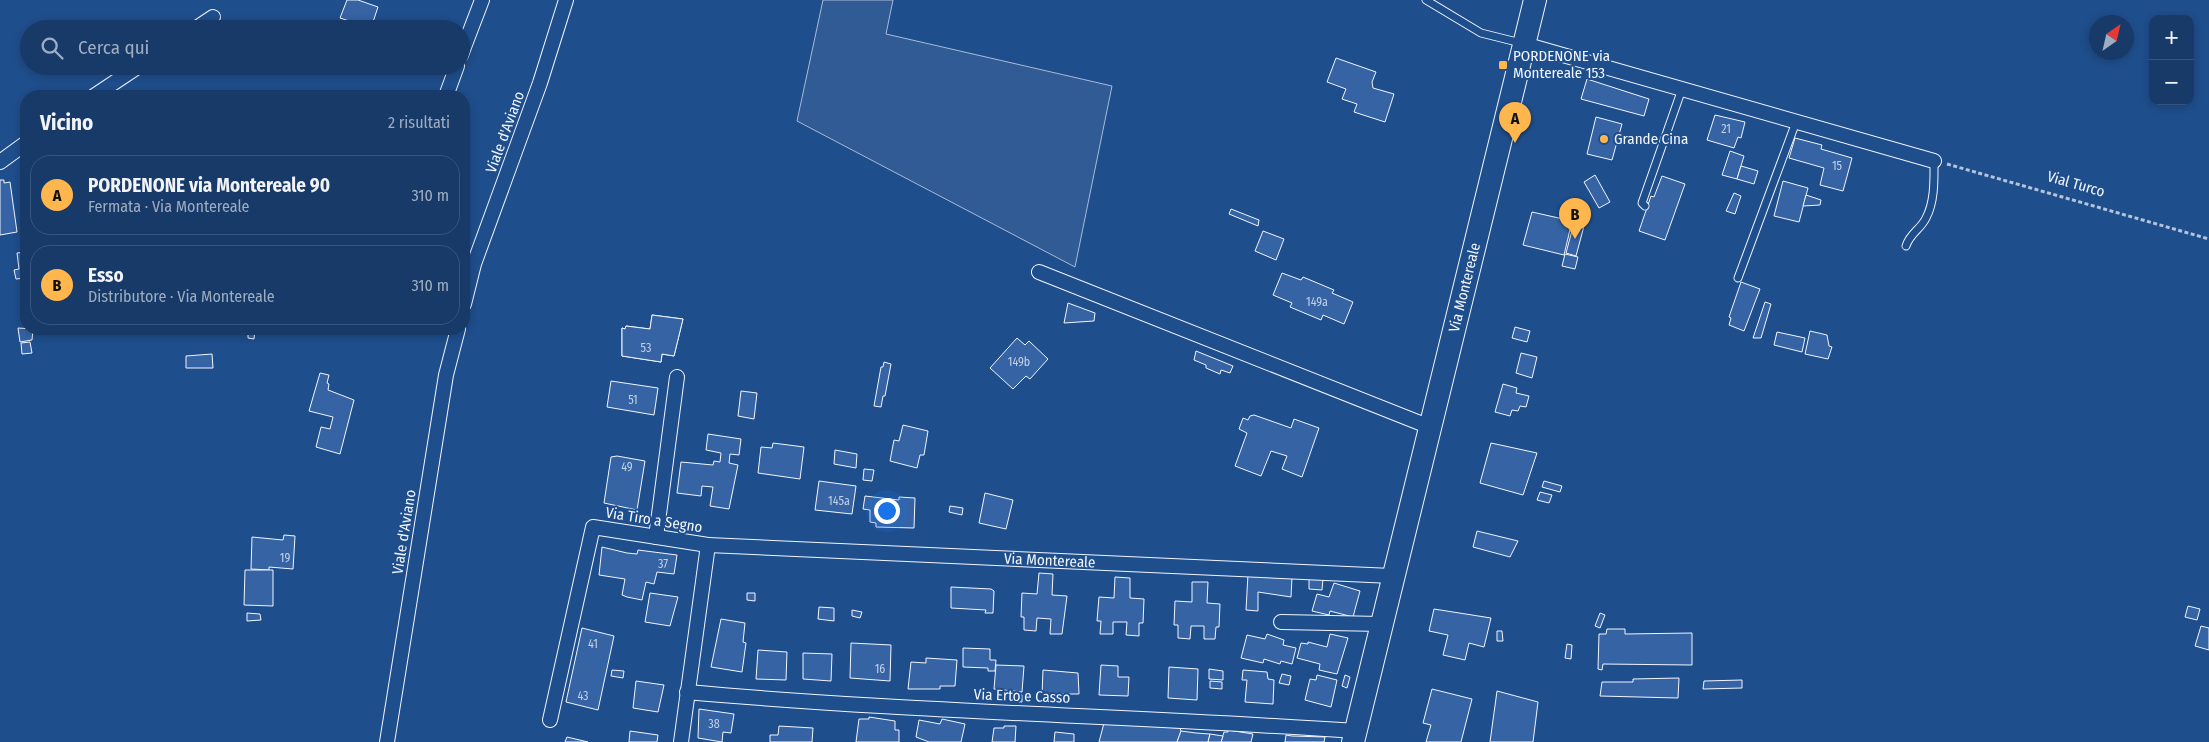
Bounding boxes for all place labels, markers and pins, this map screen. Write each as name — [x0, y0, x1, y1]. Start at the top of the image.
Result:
place label: PORDENONE via Montereale 153 — [1513, 47, 1610, 82]
marker: PORDENONE via Montereale 153 — [1497, 59, 1509, 71]
pin: A — [1499, 102, 1531, 143]
place label: Grande Cina — [1614, 130, 1688, 148]
marker: Grande Cina — [1598, 133, 1610, 145]
pin: B — [1559, 198, 1591, 239]

